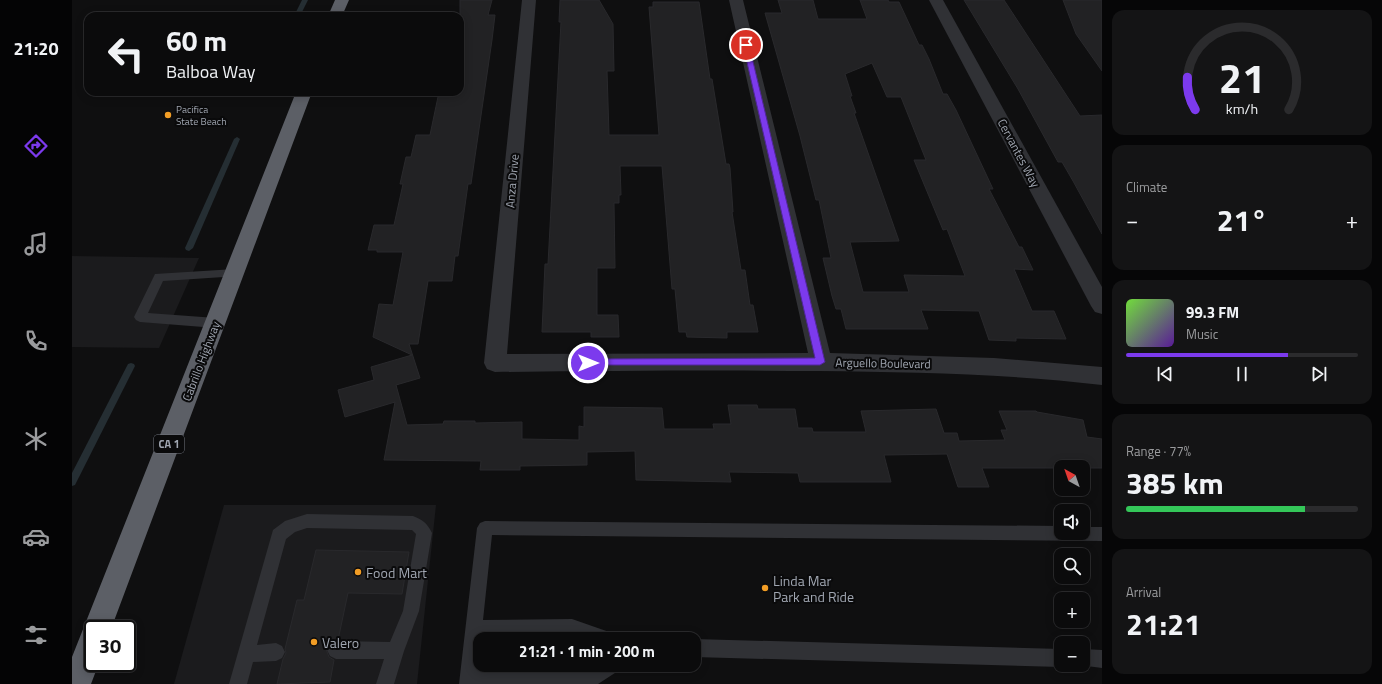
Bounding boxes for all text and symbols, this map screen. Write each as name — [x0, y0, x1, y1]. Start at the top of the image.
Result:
text: 60 m — [166, 19, 227, 62]
icon: left — [100, 28, 152, 80]
pin — [729, 28, 763, 62]
icon: arrive — [735, 34, 757, 56]
text: 21:20 — [14, 35, 58, 62]
text: 21 — [1219, 46, 1265, 109]
text: Balboa Way — [166, 58, 256, 85]
text: km/h — [1226, 98, 1258, 120]
place label: Pacifica State Beach — [176, 102, 227, 129]
marker: Pacifica State Beach — [163, 110, 173, 120]
street label: Cervantes Way — [993, 115, 1045, 191]
icon: directions — [22, 132, 50, 160]
street label: Anza Drive — [500, 153, 524, 209]
text: Climate — [1126, 177, 1167, 197]
text: 21° — [1217, 197, 1267, 243]
text: − — [1126, 203, 1138, 237]
text: + — [1346, 203, 1358, 237]
icon: music — [22, 230, 50, 258]
text: 99.3 FM — [1186, 301, 1239, 324]
street label: Cabrillo Highway — [177, 318, 225, 404]
text: Music — [1186, 324, 1218, 344]
icon: phone — [22, 327, 50, 355]
position arrow — [567, 342, 609, 384]
street label: Arguello Boulevard — [835, 353, 931, 373]
icon: previous — [1154, 363, 1176, 385]
icon: pause — [1231, 363, 1253, 385]
icon: next — [1308, 363, 1330, 385]
icon: climate — [22, 425, 50, 453]
road number: CA 1 — [154, 435, 184, 453]
text: Range · 77% — [1126, 441, 1191, 461]
north arrow — [1054, 460, 1090, 496]
map controls — [1054, 460, 1090, 672]
text: 385 km — [1126, 460, 1224, 506]
button: sound — [1054, 504, 1090, 540]
icon: car — [22, 523, 50, 551]
button: search — [1054, 548, 1090, 584]
place label: Food Mart — [366, 562, 427, 583]
marker: Food Mart — [353, 567, 363, 577]
place label: Linda Mar Park and Ride — [773, 570, 854, 607]
text: Arrival — [1126, 582, 1161, 602]
marker: Linda Mar Park and Ride — [760, 583, 770, 593]
button: + — [1054, 592, 1090, 628]
text: 21:21 — [1126, 601, 1201, 647]
speed limit sign: 30 — [84, 620, 136, 672]
icon: filters — [22, 621, 50, 649]
place label: Valero — [322, 632, 359, 653]
button: − — [1054, 636, 1090, 672]
marker: Valero — [309, 637, 319, 647]
text: 21:21 · 1 min · 200 m — [519, 640, 655, 663]

